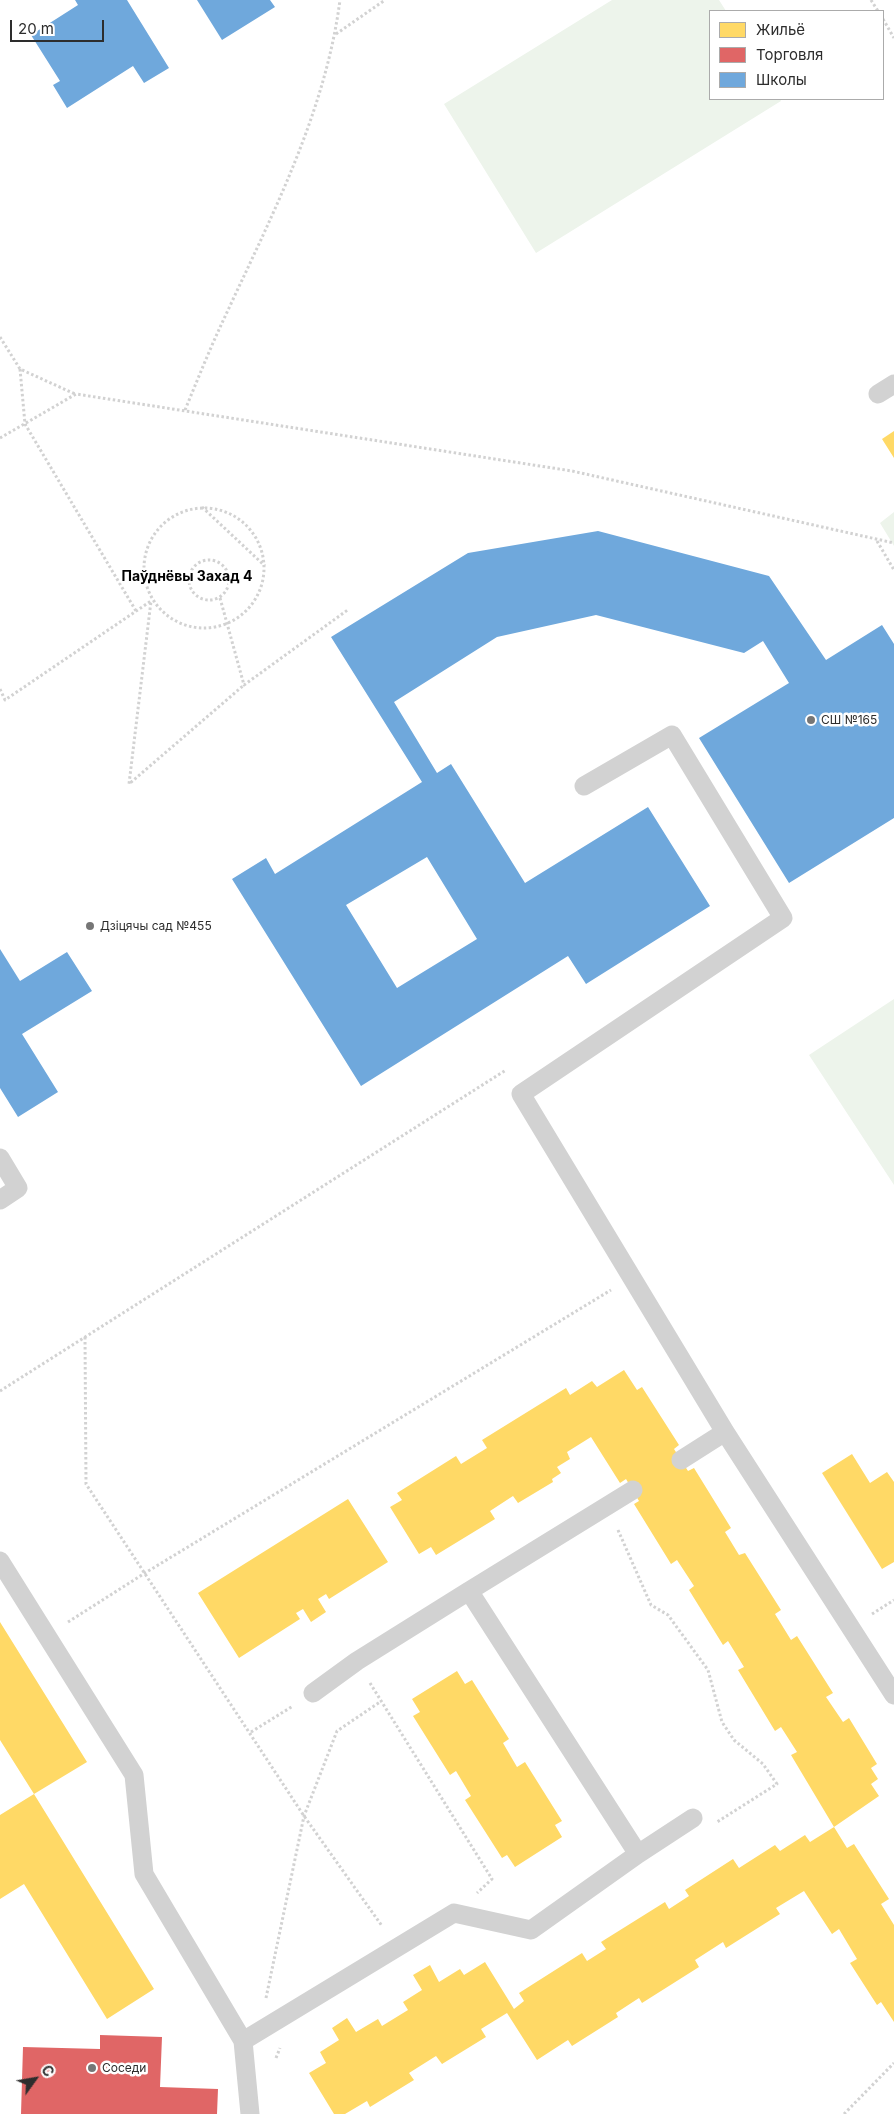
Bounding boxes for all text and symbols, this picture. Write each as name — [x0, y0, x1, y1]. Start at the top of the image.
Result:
scale bar — [12, 10, 106, 42]
legend — [709, 10, 884, 100]
text: 20 m — [18, 19, 54, 38]
text: Жильё — [756, 20, 805, 39]
text: Торговля — [756, 45, 823, 64]
text: Школы — [756, 70, 807, 89]
district label: Паўднёвы Захад 4 — [122, 569, 252, 585]
place label: СШ №165 — [821, 713, 877, 727]
marker: СШ №165 — [805, 714, 817, 726]
place label: Дзіцячы сад №455 — [100, 919, 212, 933]
marker: Дзіцячы сад №455 — [84, 920, 96, 932]
north arrow — [10, 2054, 60, 2104]
place label: Соседи — [102, 2061, 146, 2075]
text: С — [38, 2062, 58, 2080]
marker: Соседи — [86, 2062, 98, 2074]

